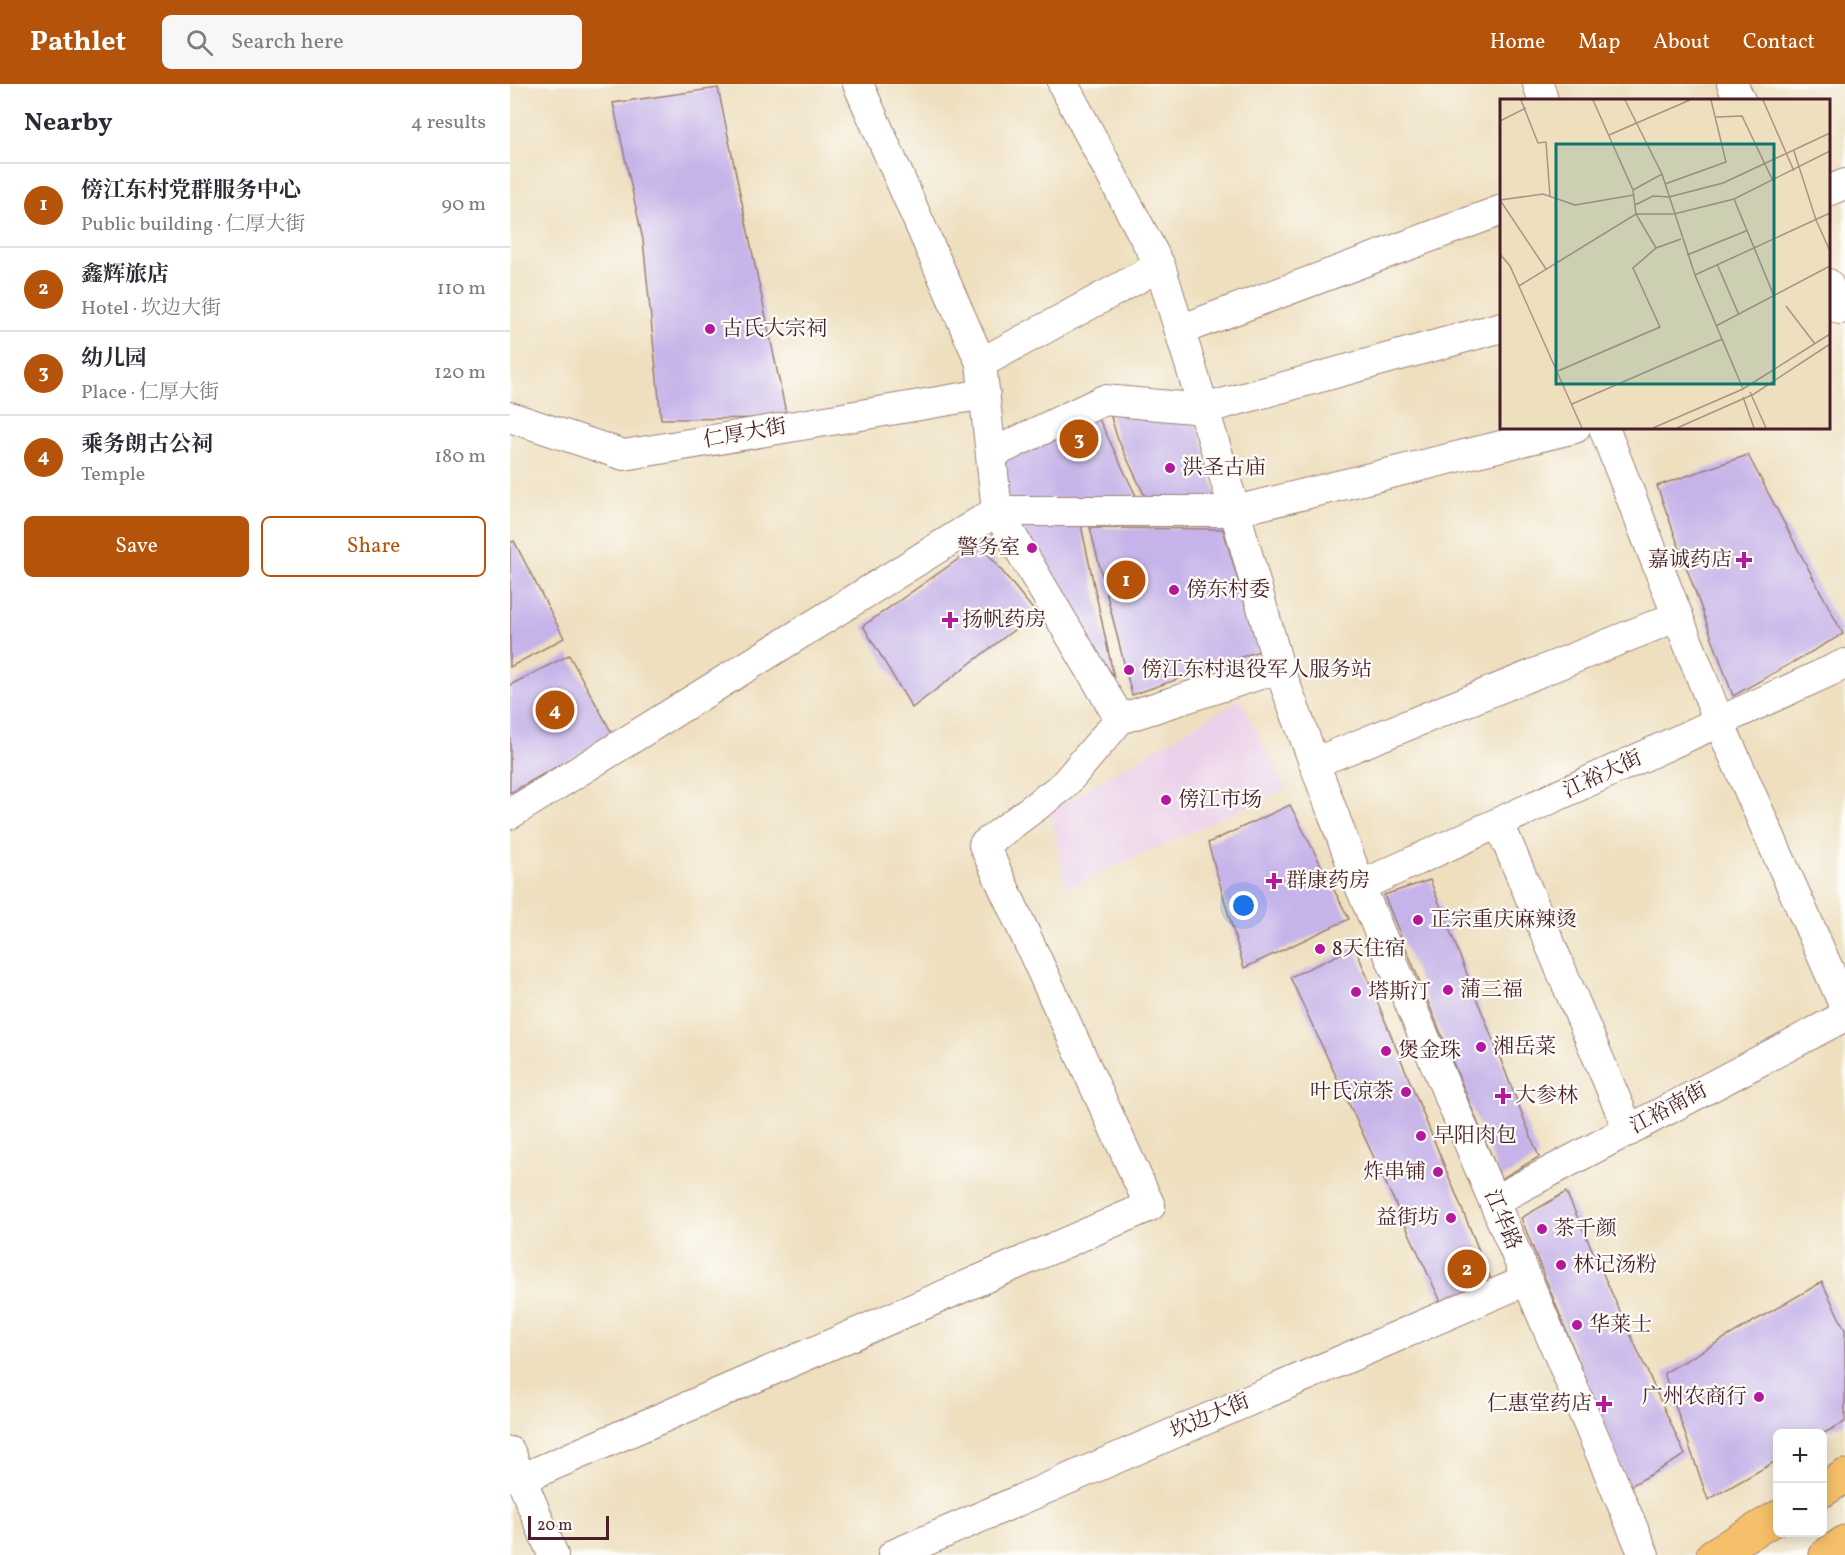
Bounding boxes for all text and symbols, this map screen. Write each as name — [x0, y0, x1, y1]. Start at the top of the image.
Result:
search box — [162, 15, 582, 69]
text: Pathlet — [30, 23, 126, 62]
icon: search — [183, 26, 216, 59]
text: Search here — [231, 27, 344, 58]
text: Home — [1490, 28, 1545, 57]
text: Map — [1578, 28, 1620, 57]
text: About — [1653, 28, 1710, 57]
text: Contact — [1743, 28, 1815, 57]
inset map — [1500, 99, 1830, 429]
text: Nearby — [24, 105, 113, 141]
text: 4 results — [411, 109, 486, 137]
text: 傍江东村党群服务中心 — [81, 176, 301, 207]
text: 1 — [39, 191, 48, 219]
text: 90 m — [442, 191, 486, 219]
text: Public building · 仁厚大街 — [81, 211, 305, 239]
text: 鑫辉旅店 — [81, 260, 169, 291]
text: 2 — [38, 275, 49, 303]
text: 110 m — [437, 275, 486, 303]
text: Hotel · 坎边大街 — [81, 295, 221, 323]
place label: 古氏大宗祠 — [722, 315, 827, 344]
marker: 古氏大宗祠 — [703, 322, 717, 336]
text: 幼儿园 — [81, 344, 147, 375]
text: 3 — [38, 359, 49, 387]
text: 120 m — [434, 359, 486, 387]
text: Place · 仁厚大街 — [81, 379, 219, 407]
street label: 仁厚大街 — [701, 412, 789, 456]
pin: 3 — [1060, 416, 1098, 462]
text: 乘务朗古公祠 — [81, 430, 213, 461]
text: 4 — [37, 443, 50, 471]
text: 180 m — [434, 443, 486, 471]
place label: 洪圣古庙 — [1182, 454, 1266, 483]
text: Temple — [81, 461, 145, 489]
marker: 洪圣古庙 — [1163, 461, 1177, 475]
button: Save — [24, 516, 249, 577]
button: Share — [261, 516, 486, 577]
place label: 警务室 — [957, 534, 1020, 563]
marker: 警务室 — [1025, 541, 1039, 555]
place label: 嘉诚药店 — [1648, 546, 1732, 575]
marker: 嘉诚药店 — [1737, 553, 1751, 567]
pin: 1 — [1106, 558, 1146, 602]
place label: 傍东村委 — [1186, 576, 1270, 605]
marker: 傍东村委 — [1167, 583, 1181, 597]
place label: 扬帆药房 — [962, 606, 1046, 635]
marker: 扬帆药房 — [943, 613, 957, 627]
place label: 傍江东村退役军人服务站 — [1141, 656, 1372, 685]
marker: 傍江东村退役军人服务站 — [1122, 663, 1136, 677]
pin: 4 — [536, 688, 574, 732]
street label: 江裕大街 — [1559, 744, 1647, 806]
place label: 傍江市场 — [1178, 786, 1262, 815]
marker: 傍江市场 — [1159, 793, 1173, 807]
place label: 群康药房 — [1286, 867, 1370, 896]
marker: 群康药房 — [1267, 874, 1281, 888]
your location — [1229, 891, 1258, 920]
place label: 正宗重庆麻辣烫 — [1430, 906, 1577, 935]
marker: 正宗重庆麻辣烫 — [1411, 913, 1425, 927]
place label: 8天住宿 — [1332, 935, 1406, 964]
marker: 8天住宿 — [1313, 942, 1327, 956]
place label: 蒲三福 — [1460, 976, 1523, 1005]
place label: 塔斯汀 — [1368, 978, 1431, 1007]
marker: 蒲三福 — [1441, 983, 1455, 997]
marker: 塔斯汀 — [1349, 985, 1363, 999]
place label: 湘岳菜 — [1493, 1033, 1556, 1062]
place label: 煲金珠 — [1398, 1037, 1461, 1066]
marker: 湘岳菜 — [1474, 1040, 1488, 1054]
marker: 煲金珠 — [1379, 1044, 1393, 1058]
street label: 江裕南街 — [1625, 1076, 1713, 1142]
place label: 叶氏凉茶 — [1310, 1078, 1394, 1107]
place label: 大参林 — [1515, 1082, 1578, 1111]
marker: 叶氏凉茶 — [1399, 1085, 1413, 1099]
marker: 大参林 — [1496, 1089, 1510, 1103]
place label: 早阳肉包 — [1433, 1122, 1517, 1151]
marker: 早阳肉包 — [1414, 1129, 1428, 1143]
place label: 炸串铺 — [1363, 1158, 1426, 1187]
marker: 炸串铺 — [1431, 1165, 1445, 1179]
street label: 江华路 — [1476, 1185, 1528, 1255]
place label: 益街坊 — [1376, 1204, 1439, 1233]
marker: 益街坊 — [1444, 1211, 1458, 1225]
place label: 茶千颜 — [1554, 1215, 1617, 1244]
marker: 茶千颜 — [1535, 1222, 1549, 1236]
pin: 2 — [1448, 1246, 1486, 1292]
place label: 林记汤粉 — [1573, 1251, 1657, 1280]
marker: 林记汤粉 — [1554, 1258, 1568, 1272]
place label: 华莱士 — [1589, 1311, 1652, 1340]
marker: 华莱士 — [1570, 1318, 1584, 1332]
place label: 广州农商行 — [1642, 1383, 1747, 1412]
street label: 坎边大街 — [1166, 1387, 1254, 1447]
place label: 仁惠堂药店 — [1487, 1390, 1592, 1419]
marker: 广州农商行 — [1752, 1390, 1766, 1404]
marker: 仁惠堂药店 — [1597, 1397, 1611, 1411]
map controls — [1773, 1429, 1827, 1537]
button: + — [1773, 1429, 1827, 1483]
button: − — [1773, 1483, 1827, 1537]
scale bar — [528, 1513, 609, 1540]
text: 20 m — [537, 1515, 572, 1537]

